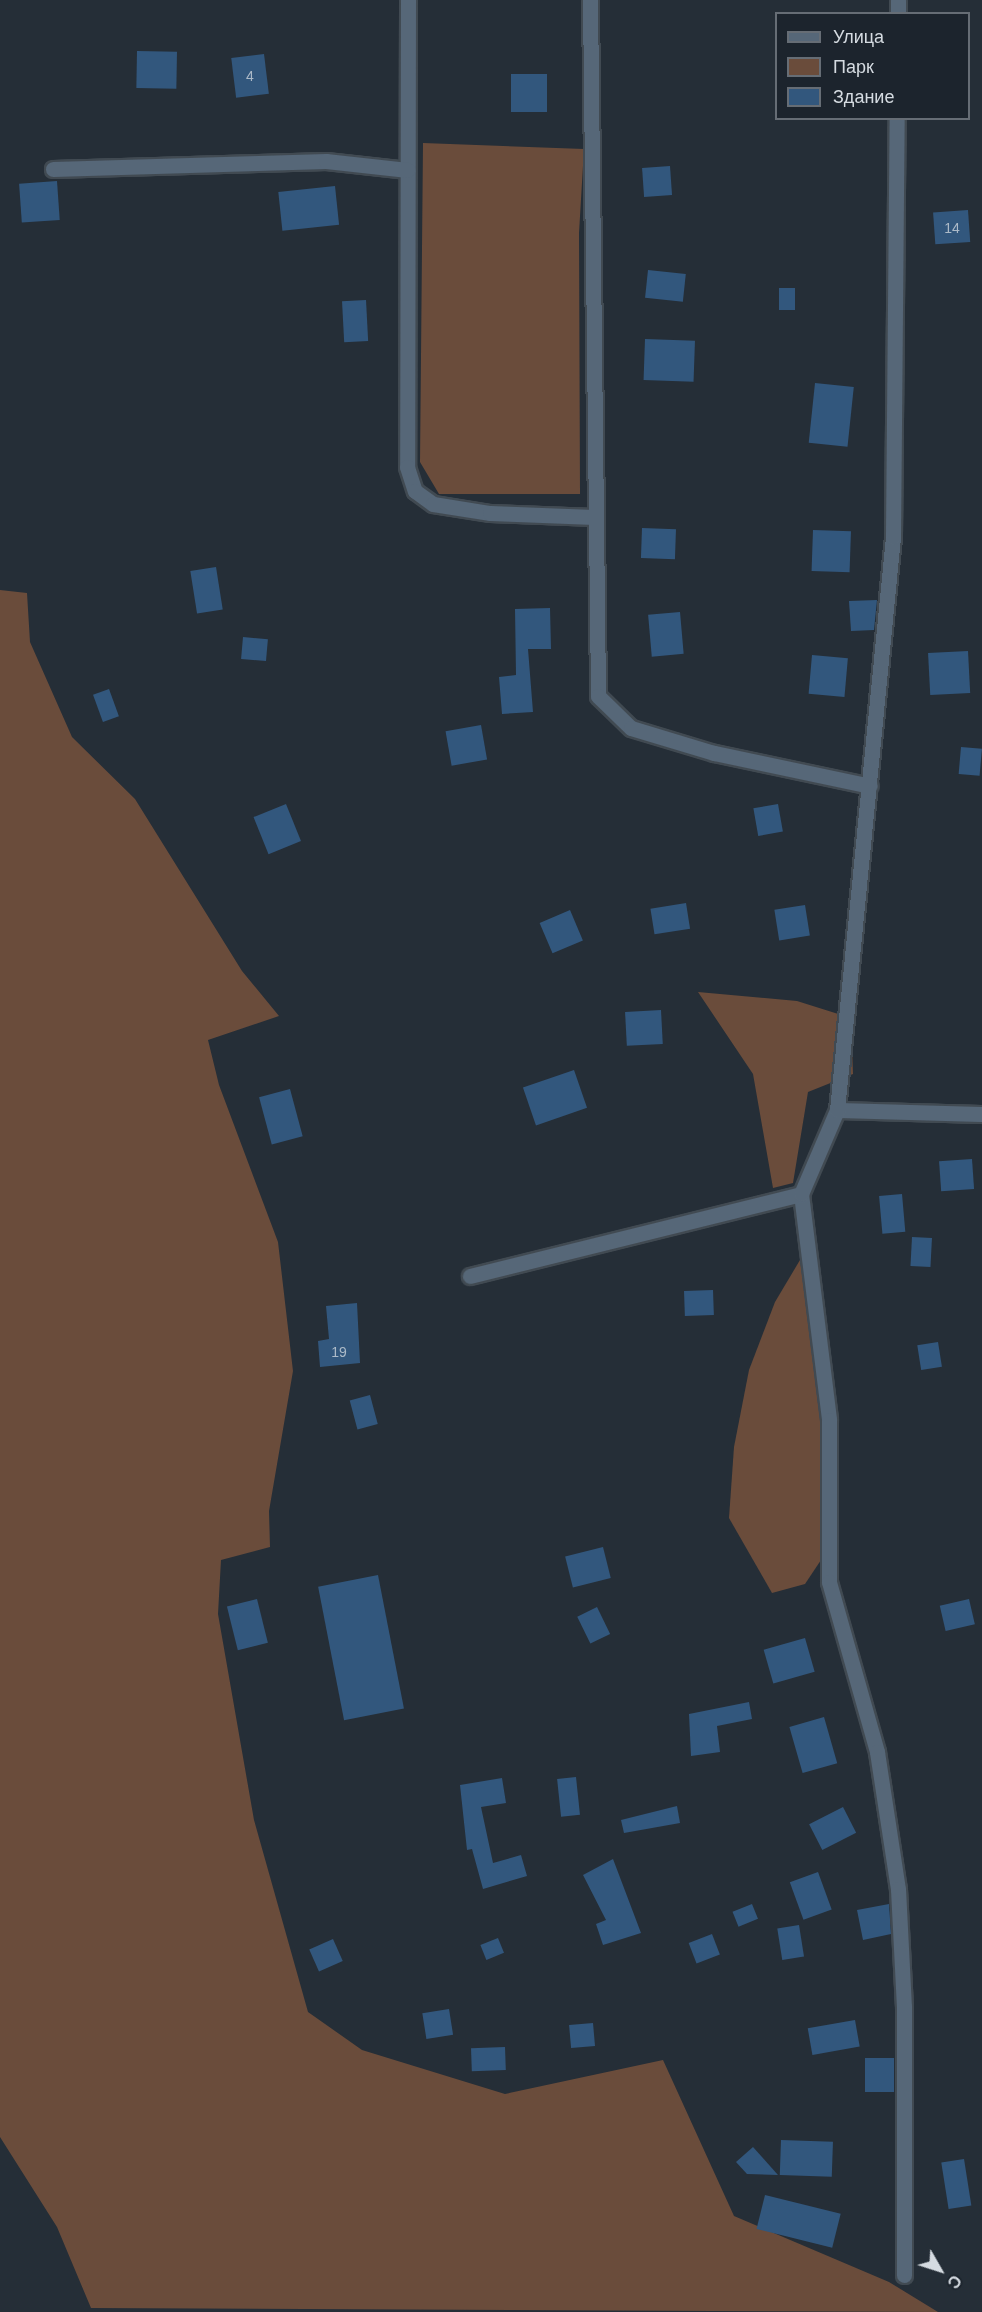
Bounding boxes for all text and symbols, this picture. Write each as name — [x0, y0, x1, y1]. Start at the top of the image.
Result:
legend — [775, 12, 970, 120]
text: Улица — [833, 27, 884, 47]
text: Парк — [833, 57, 874, 77]
house number: 4 — [246, 68, 254, 84]
text: Здание — [833, 87, 894, 107]
house number: 14 — [944, 220, 960, 236]
house number: 19 — [331, 1344, 347, 1360]
north arrow — [910, 2240, 970, 2300]
text: С — [944, 2272, 965, 2291]

